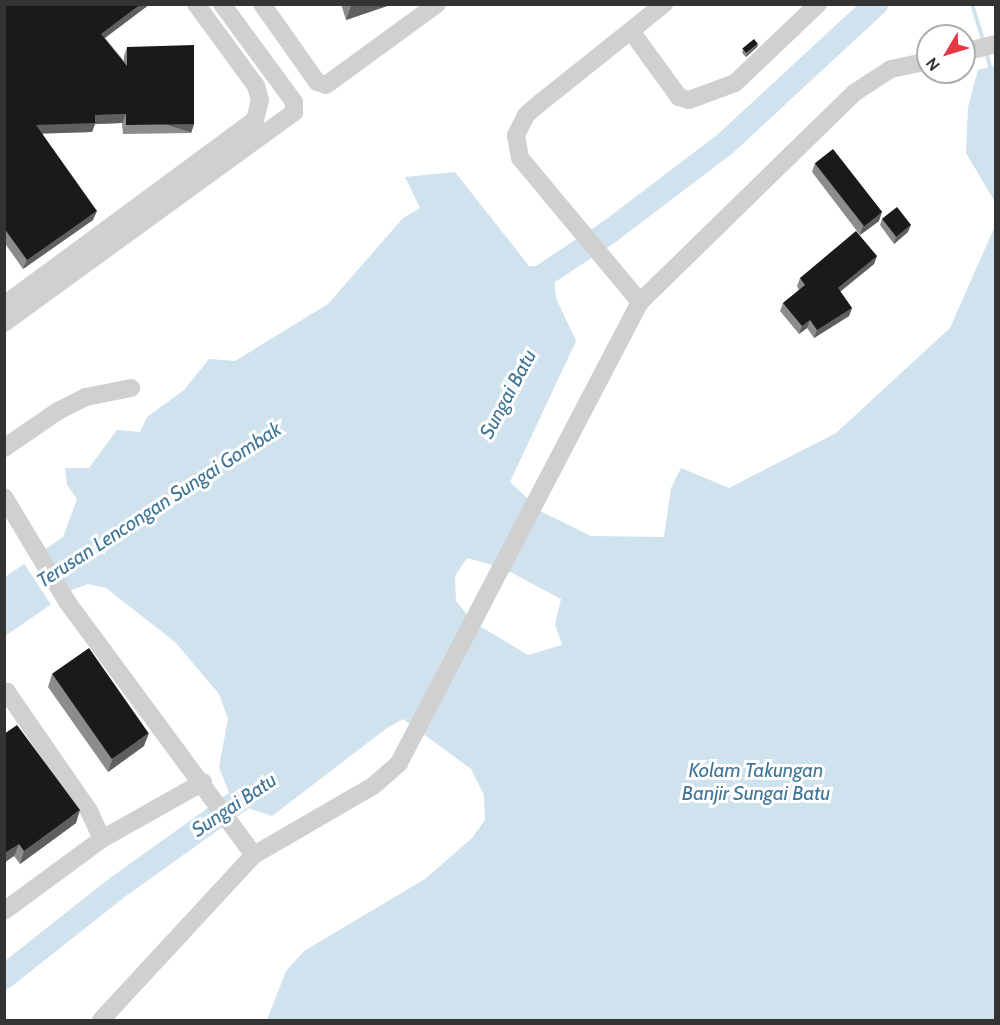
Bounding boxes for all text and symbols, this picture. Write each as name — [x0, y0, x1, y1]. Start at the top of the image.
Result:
north arrow — [916, 24, 976, 84]
text: N — [922, 54, 944, 74]
water label: Sungai Batu — [475, 345, 541, 443]
water label: Terusan Lencongan Sungai Gombak — [32, 417, 286, 593]
water label: Kolam Takungan Banjir Sungai Batu — [682, 759, 830, 806]
water label: Sungai Batu — [187, 768, 281, 842]

